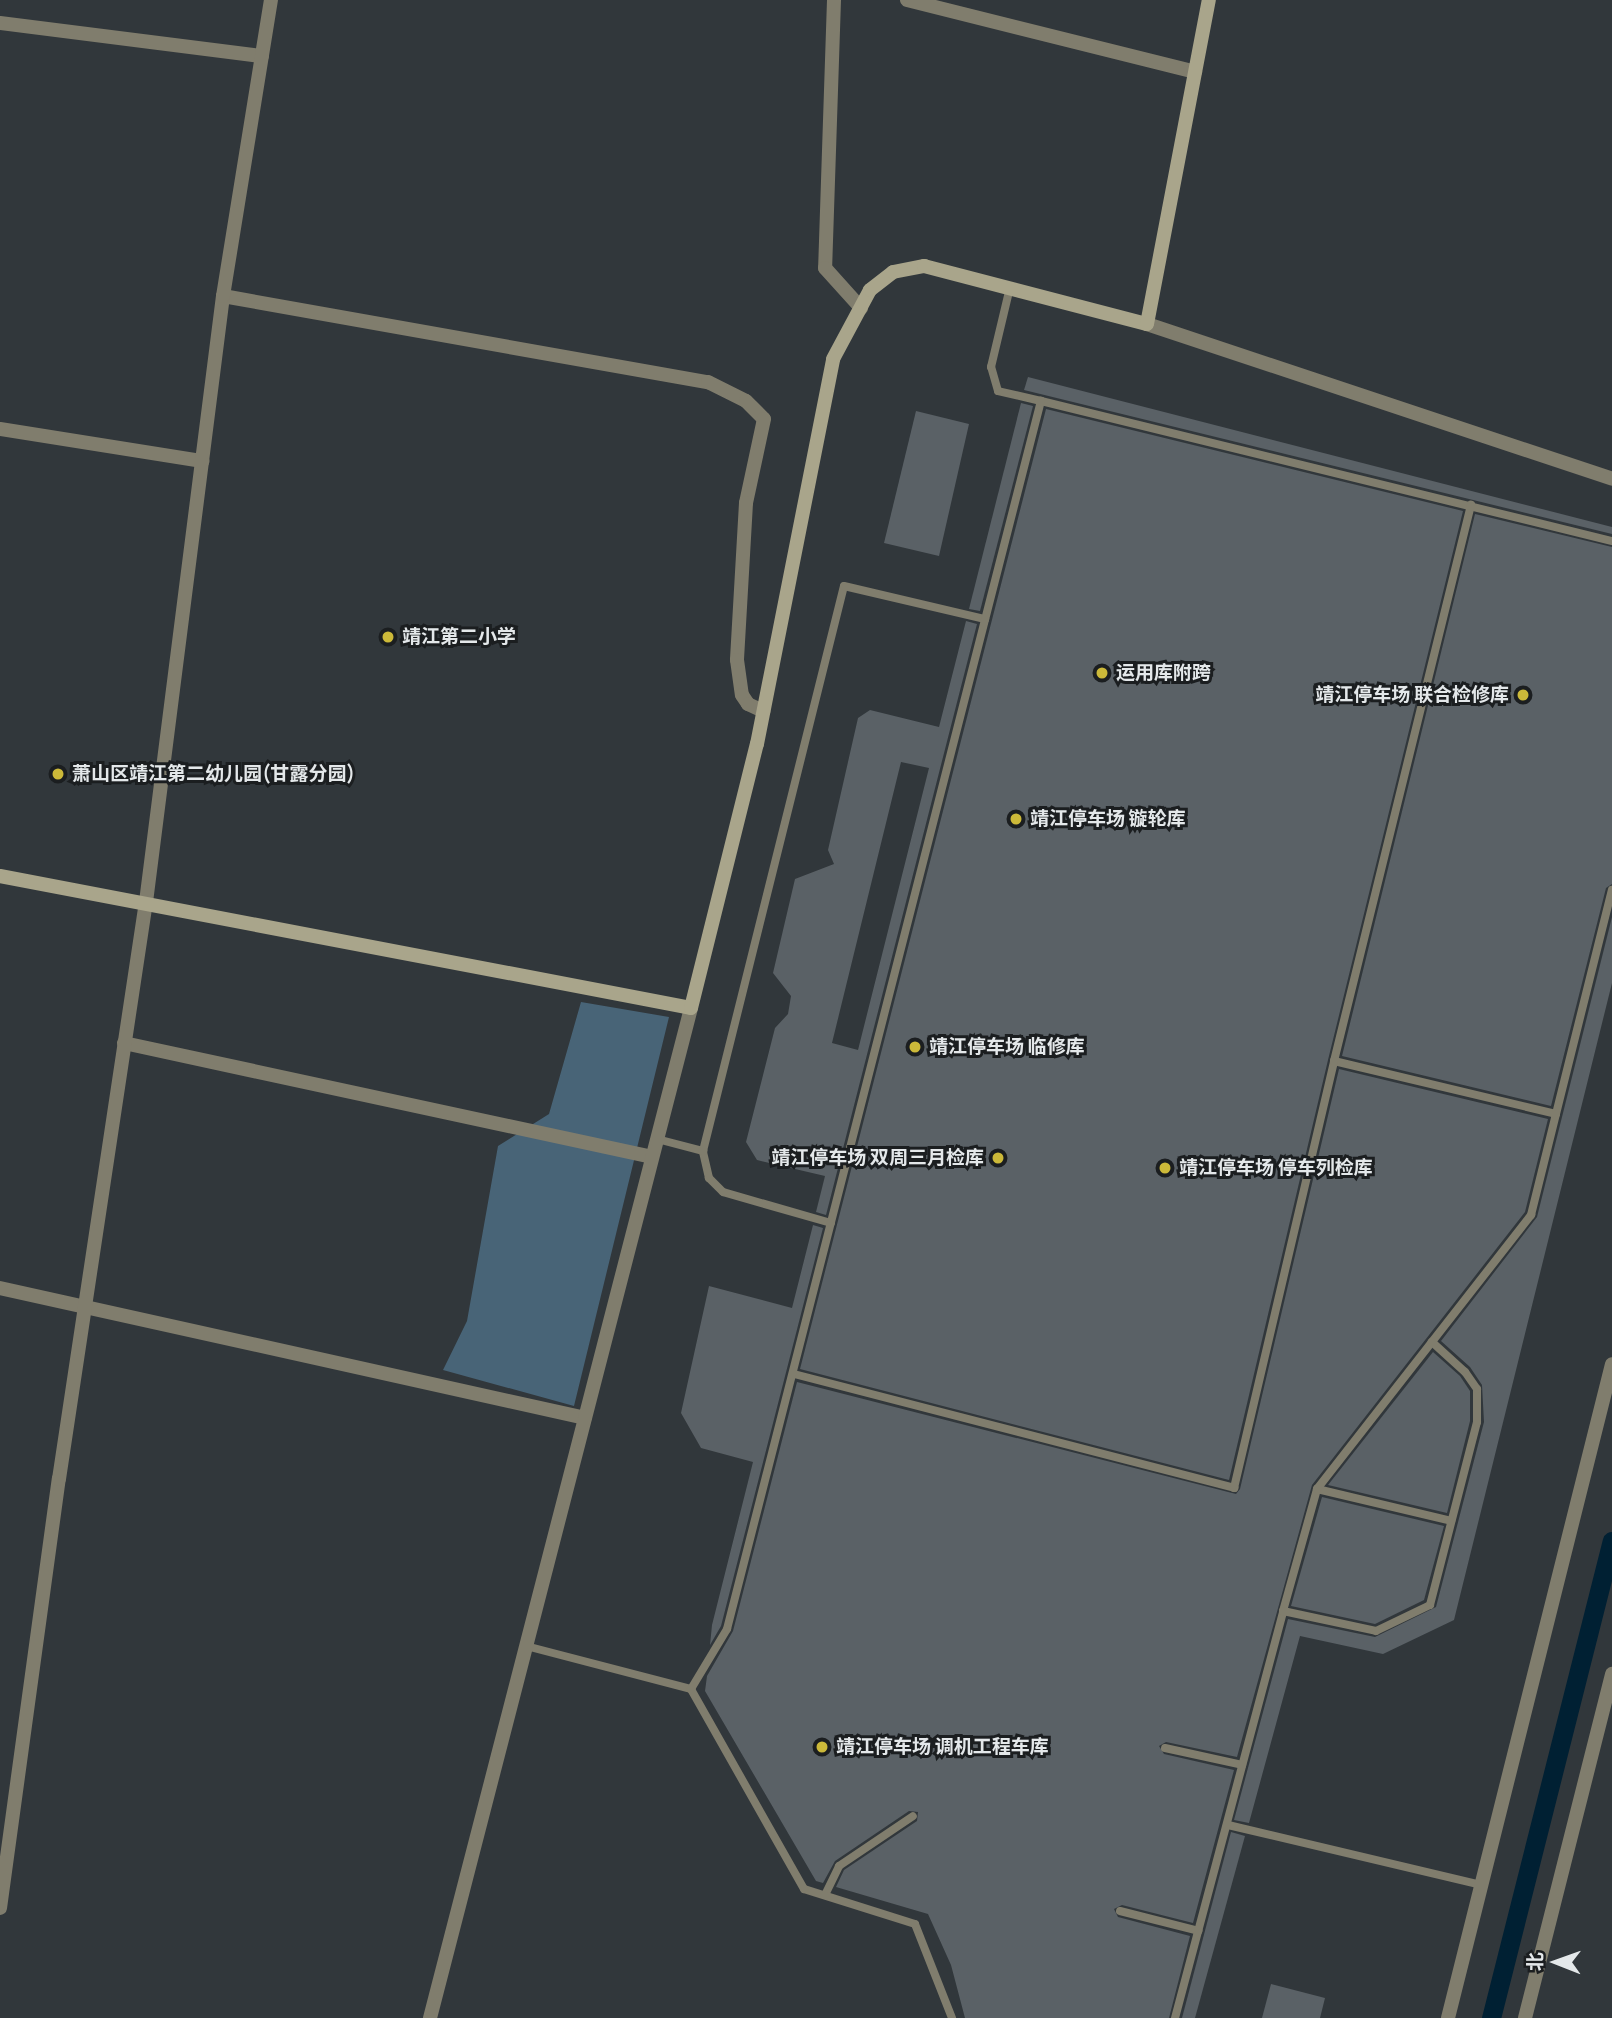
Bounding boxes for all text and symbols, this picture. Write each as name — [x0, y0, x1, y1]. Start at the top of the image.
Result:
place label: 靖江第二小学 — [402, 626, 516, 648]
marker: 靖江第二小学 — [380, 629, 396, 645]
place label: 运用库附跨 — [1116, 662, 1211, 684]
marker: 运用库附跨 — [1094, 665, 1110, 681]
place label: 靖江停车场 联合检修库 — [1315, 684, 1509, 706]
marker: 靖江停车场 联合检修库 — [1515, 687, 1531, 703]
place label: 萧山区靖江第二幼儿园(甘露分园) — [72, 763, 355, 785]
marker: 萧山区靖江第二幼儿园(甘露分园) — [50, 766, 66, 782]
place label: 靖江停车场 镟轮库 — [1030, 808, 1186, 830]
marker: 靖江停车场 镟轮库 — [1008, 811, 1024, 827]
place label: 靖江停车场 临修库 — [929, 1036, 1085, 1058]
marker: 靖江停车场 临修库 — [907, 1039, 923, 1055]
place label: 靖江停车场 双周三月检库 — [771, 1147, 984, 1169]
marker: 靖江停车场 双周三月检库 — [990, 1150, 1006, 1166]
place label: 靖江停车场 停车列检库 — [1179, 1157, 1373, 1179]
marker: 靖江停车场 停车列检库 — [1157, 1160, 1173, 1176]
place label: 靖江停车场 调机工程车库 — [836, 1736, 1049, 1758]
marker: 靖江停车场 调机工程车库 — [814, 1739, 830, 1755]
north arrow — [1521, 1927, 1591, 1997]
text: 北 — [1522, 1952, 1548, 1971]

